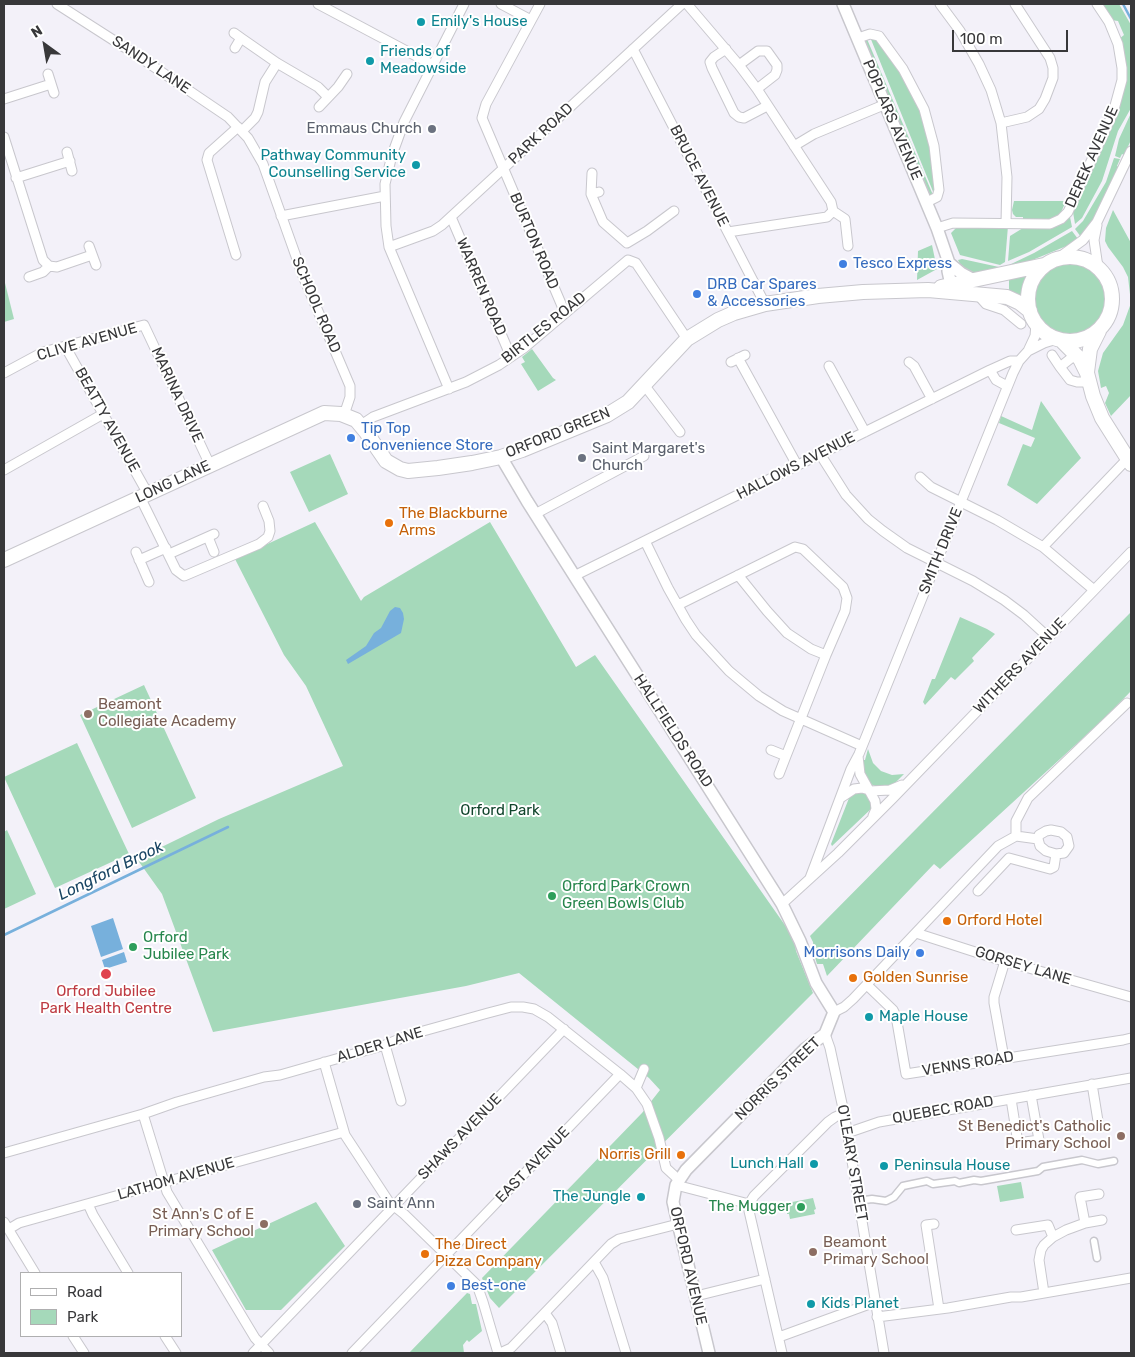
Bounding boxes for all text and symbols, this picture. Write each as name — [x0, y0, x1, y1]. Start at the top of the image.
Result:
place label: Emily's House — [431, 13, 528, 31]
marker: Emily's House — [415, 16, 427, 28]
north arrow — [20, 20, 70, 70]
scale bar — [955, 20, 1071, 52]
text: N — [28, 22, 46, 42]
text: 100 m — [960, 30, 1002, 48]
street label: SANDY LANE — [108, 32, 194, 98]
place label: Friends of Meadowside — [380, 43, 466, 78]
marker: Friends of Meadowside — [364, 55, 376, 67]
street label: POPLARS AVENUE — [859, 57, 925, 183]
street label: PARK ROAD — [505, 100, 577, 168]
street label: DEREK AVENUE — [1062, 103, 1122, 211]
place label: Emmaus Church — [306, 120, 422, 138]
street label: BRUCE AVENUE — [666, 122, 732, 230]
marker: Emmaus Church — [426, 123, 438, 135]
place label: Pathway Community Counselling Service — [260, 147, 406, 182]
marker: Pathway Community Counselling Service — [410, 159, 422, 171]
street label: BURTON ROAD — [506, 190, 562, 292]
street label: WARREN ROAD — [452, 235, 510, 339]
street label: SCHOOL ROAD — [288, 254, 344, 356]
place label: Tesco Express — [853, 255, 952, 273]
marker: Tesco Express — [837, 258, 849, 270]
place label: DRB Car Spares & Accessories — [707, 276, 817, 311]
marker: DRB Car Spares & Accessories — [691, 288, 703, 300]
street label: BIRTLES ROAD — [498, 289, 590, 367]
street label: CLIVE AVENUE — [35, 319, 139, 365]
street label: MARINA DRIVE — [147, 344, 207, 446]
street label: BEATTY AVENUE — [71, 364, 143, 476]
street label: ORFORD GREEN — [503, 404, 613, 462]
place label: Tip Top Convenience Store — [361, 420, 493, 455]
street label: HALLOWS AVENUE — [734, 428, 858, 504]
marker: Tip Top Convenience Store — [345, 432, 357, 444]
place label: Saint Margaret's Church — [592, 440, 705, 475]
marker: Saint Margaret's Church — [576, 452, 588, 464]
street label: LONG LANE — [133, 457, 213, 507]
place label: The Blackburne Arms — [399, 505, 508, 540]
street label: SMITH DRIVE — [916, 505, 966, 597]
marker: The Blackburne Arms — [383, 517, 395, 529]
street label: WITHERS AVENUE — [970, 615, 1070, 717]
street label: HALLFIELDS ROAD — [630, 671, 716, 791]
place label: Beamont Collegiate Academy — [98, 696, 236, 731]
marker: Beamont Collegiate Academy — [82, 708, 94, 720]
park label: Orford Park — [460, 802, 540, 820]
water label: Longford Brook — [55, 837, 167, 905]
place label: Orford Park Crown Green Bowls Club — [562, 878, 690, 913]
marker: Orford Park Crown Green Bowls Club — [546, 890, 558, 902]
place label: Orford Hotel — [957, 912, 1042, 930]
marker: Orford Hotel — [941, 915, 953, 927]
place label: Orford Jubilee Park — [143, 929, 229, 964]
marker: Orford Jubilee Park — [127, 941, 139, 953]
street label: GORSEY LANE — [973, 943, 1073, 989]
place label: Morrisons Daily — [804, 944, 910, 962]
marker: Morrisons Daily — [914, 947, 926, 959]
marker: Orford Jubilee Park Health Centre — [99, 967, 113, 981]
place label: Golden Sunrise — [863, 969, 968, 987]
marker: Golden Sunrise — [847, 972, 859, 984]
place label: Orford Jubilee Park Health Centre — [40, 983, 172, 1018]
place label: Maple House — [879, 1008, 968, 1026]
marker: Maple House — [863, 1011, 875, 1023]
street label: ALDER LANE — [335, 1023, 425, 1067]
street label: NORRIS STREET — [731, 1034, 825, 1124]
street label: VENNS ROAD — [921, 1048, 1015, 1080]
street label: SHAWS AVENUE — [414, 1090, 506, 1184]
street label: QUEBEC ROAD — [891, 1092, 995, 1128]
street label: O'LEARY STREET — [833, 1103, 871, 1223]
place label: St Benedict's Catholic Primary School — [958, 1118, 1111, 1153]
street label: EAST AVENUE — [492, 1123, 574, 1207]
marker: St Benedict's Catholic Primary School — [1115, 1130, 1127, 1142]
place label: Norris Grill — [599, 1146, 671, 1164]
marker: Norris Grill — [675, 1149, 687, 1161]
street label: LATHOM AVENUE — [115, 1154, 237, 1204]
place label: Lunch Hall — [730, 1155, 804, 1173]
place label: Peninsula House — [894, 1157, 1010, 1175]
marker: Lunch Hall — [808, 1158, 820, 1170]
marker: Peninsula House — [878, 1160, 890, 1172]
place label: The Jungle — [553, 1188, 631, 1206]
marker: The Jungle — [635, 1191, 647, 1203]
place label: Saint Ann — [367, 1195, 435, 1213]
marker: Saint Ann — [351, 1198, 363, 1210]
place label: The Mugger — [708, 1198, 791, 1216]
marker: The Mugger — [795, 1201, 807, 1213]
street label: ORFORD AVENUE — [666, 1205, 710, 1327]
place label: St Ann's C of E Primary School — [148, 1206, 254, 1241]
marker: St Ann's C of E Primary School — [258, 1218, 270, 1230]
place label: Beamont Primary School — [823, 1234, 929, 1269]
place label: The Direct Pizza Company — [435, 1236, 542, 1271]
marker: Beamont Primary School — [807, 1246, 819, 1258]
marker: The Direct Pizza Company — [419, 1248, 431, 1260]
legend — [20, 1272, 182, 1337]
place label: Best-one — [461, 1277, 526, 1295]
marker: Best-one — [445, 1280, 457, 1292]
text: Road — [67, 1283, 103, 1301]
place label: Kids Planet — [821, 1295, 899, 1313]
marker: Kids Planet — [805, 1298, 817, 1310]
text: Park — [67, 1308, 98, 1326]

